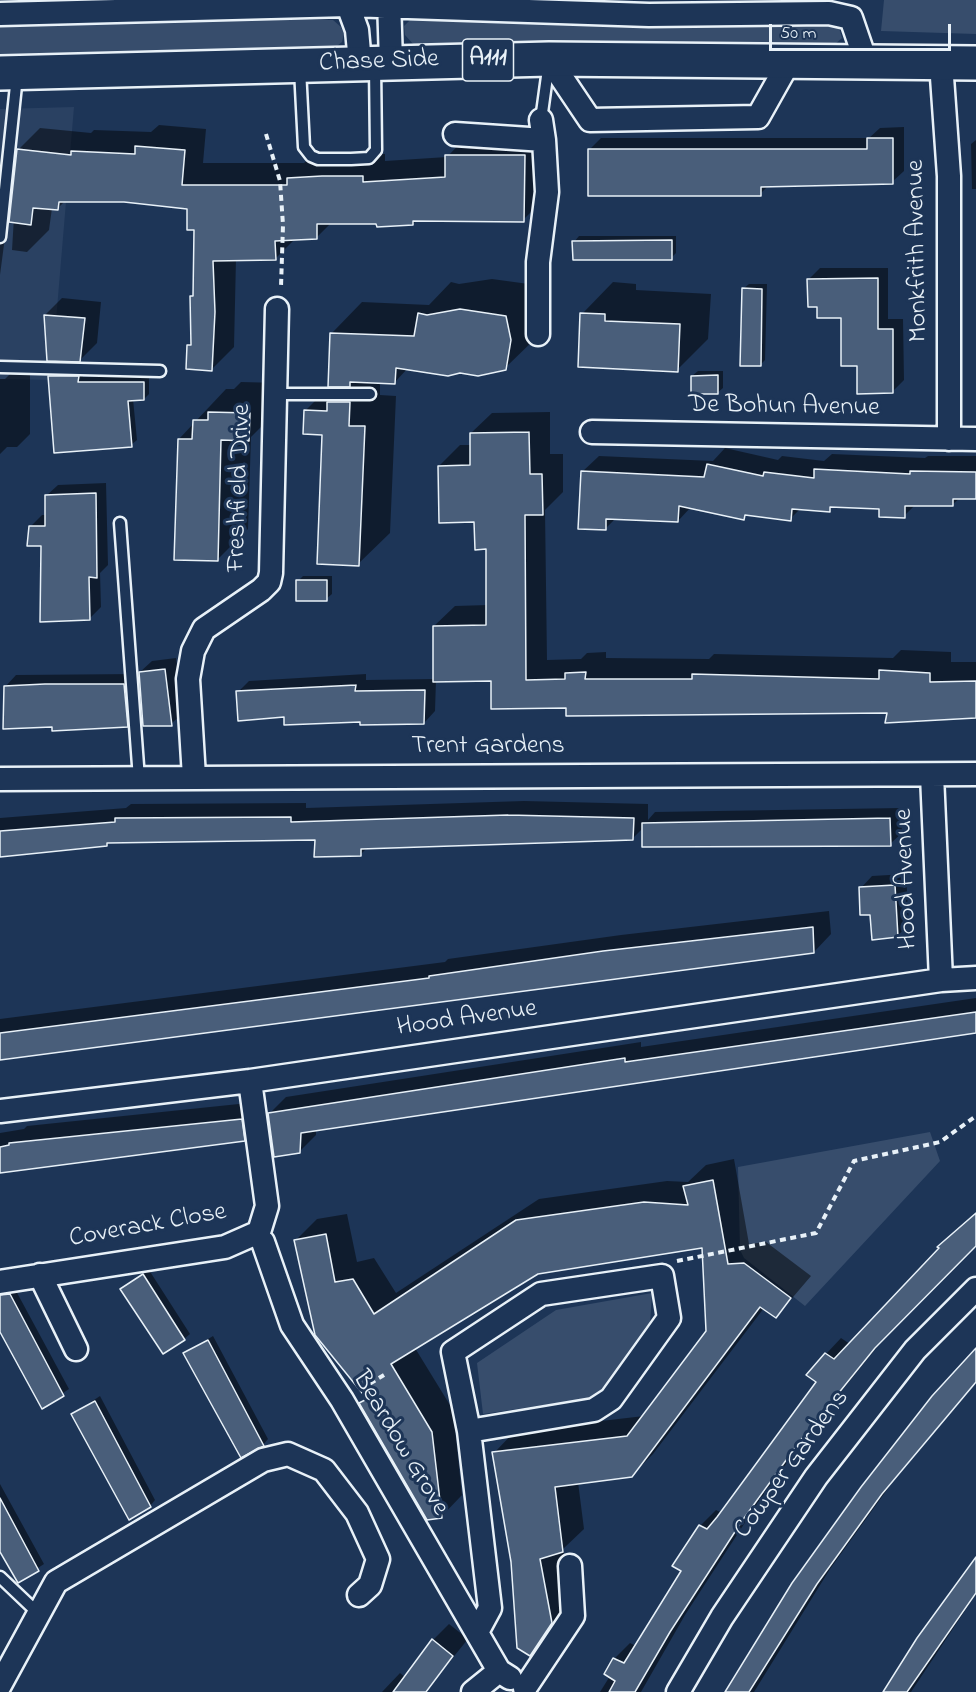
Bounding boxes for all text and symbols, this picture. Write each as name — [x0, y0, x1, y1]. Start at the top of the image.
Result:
scale bar — [772, 12, 954, 50]
text: 50 m — [780, 21, 817, 47]
road number: A111 — [462, 39, 514, 81]
street label: Chase Side — [319, 45, 439, 81]
street label: Monkfrith Avenue — [902, 159, 936, 343]
street label: De Bohun Avenue — [688, 391, 880, 425]
street label: Freshfield Drive — [222, 403, 260, 573]
street label: Trent Gardens — [411, 732, 565, 764]
street label: Hood Avenue — [890, 808, 926, 950]
street label: Hood Avenue — [395, 995, 539, 1045]
street label: Coverack Close — [67, 1198, 229, 1256]
street label: Beardow Grove — [344, 1366, 454, 1522]
street label: Cowper Gardens — [729, 1385, 857, 1545]

